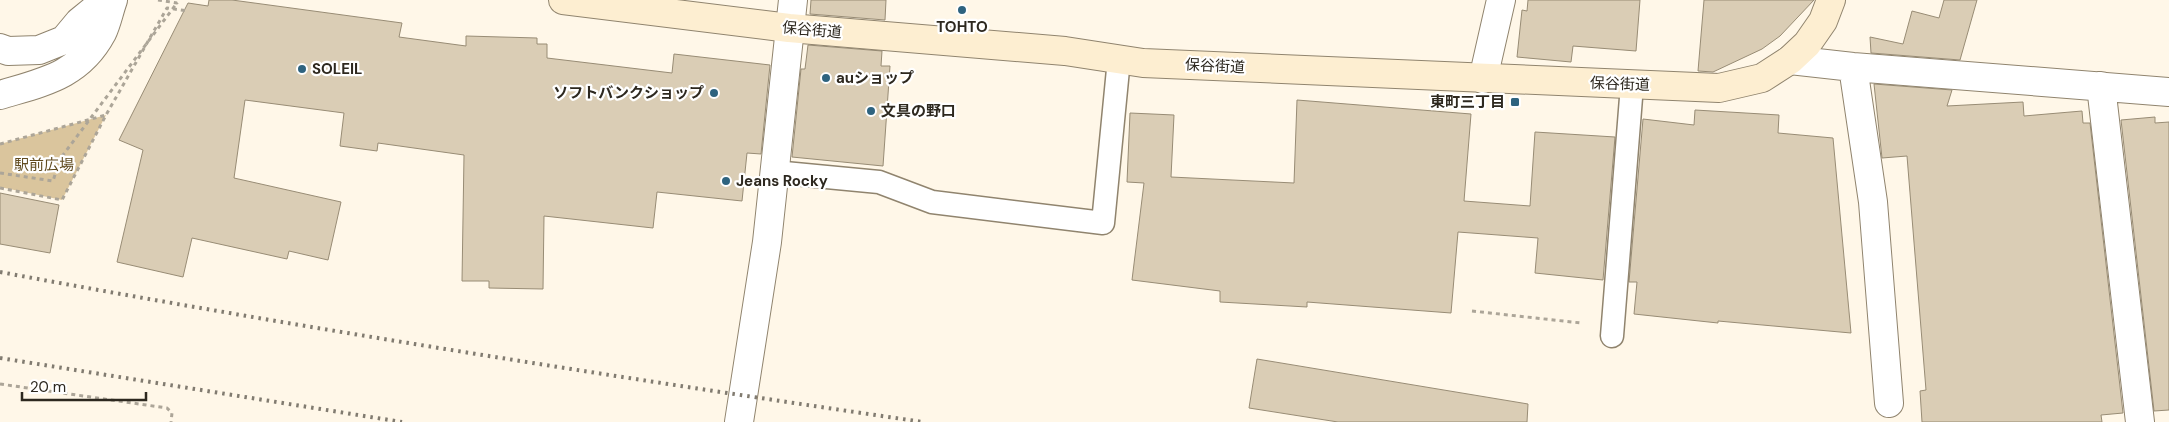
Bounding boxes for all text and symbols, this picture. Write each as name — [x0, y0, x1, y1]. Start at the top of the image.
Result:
marker: TOHTO — [956, 4, 968, 16]
street label: 保谷街道 — [781, 17, 843, 43]
place label: TOHTO — [936, 17, 988, 37]
street label: 保谷街道 — [1185, 54, 1245, 78]
place label: SOLEIL — [312, 59, 362, 79]
marker: SOLEIL — [296, 63, 308, 75]
place label: auショップ — [836, 68, 914, 88]
marker: auショップ — [820, 72, 832, 84]
street label: 保谷街道 — [1590, 73, 1650, 95]
place label: ソフトバンクショップ — [553, 83, 704, 103]
marker: ソフトバンクショップ — [708, 87, 720, 99]
place label: 東町三丁目 — [1430, 92, 1505, 112]
marker: 東町三丁目 — [1509, 96, 1521, 108]
place label: 文具の野口 — [881, 101, 956, 121]
marker: 文具の野口 — [865, 105, 877, 117]
park label: 駅前広場 — [14, 155, 74, 175]
place label: Jeans Rocky — [736, 171, 828, 191]
marker: Jeans Rocky — [720, 175, 732, 187]
scale bar — [22, 370, 146, 402]
text: 20 m — [30, 377, 66, 397]

